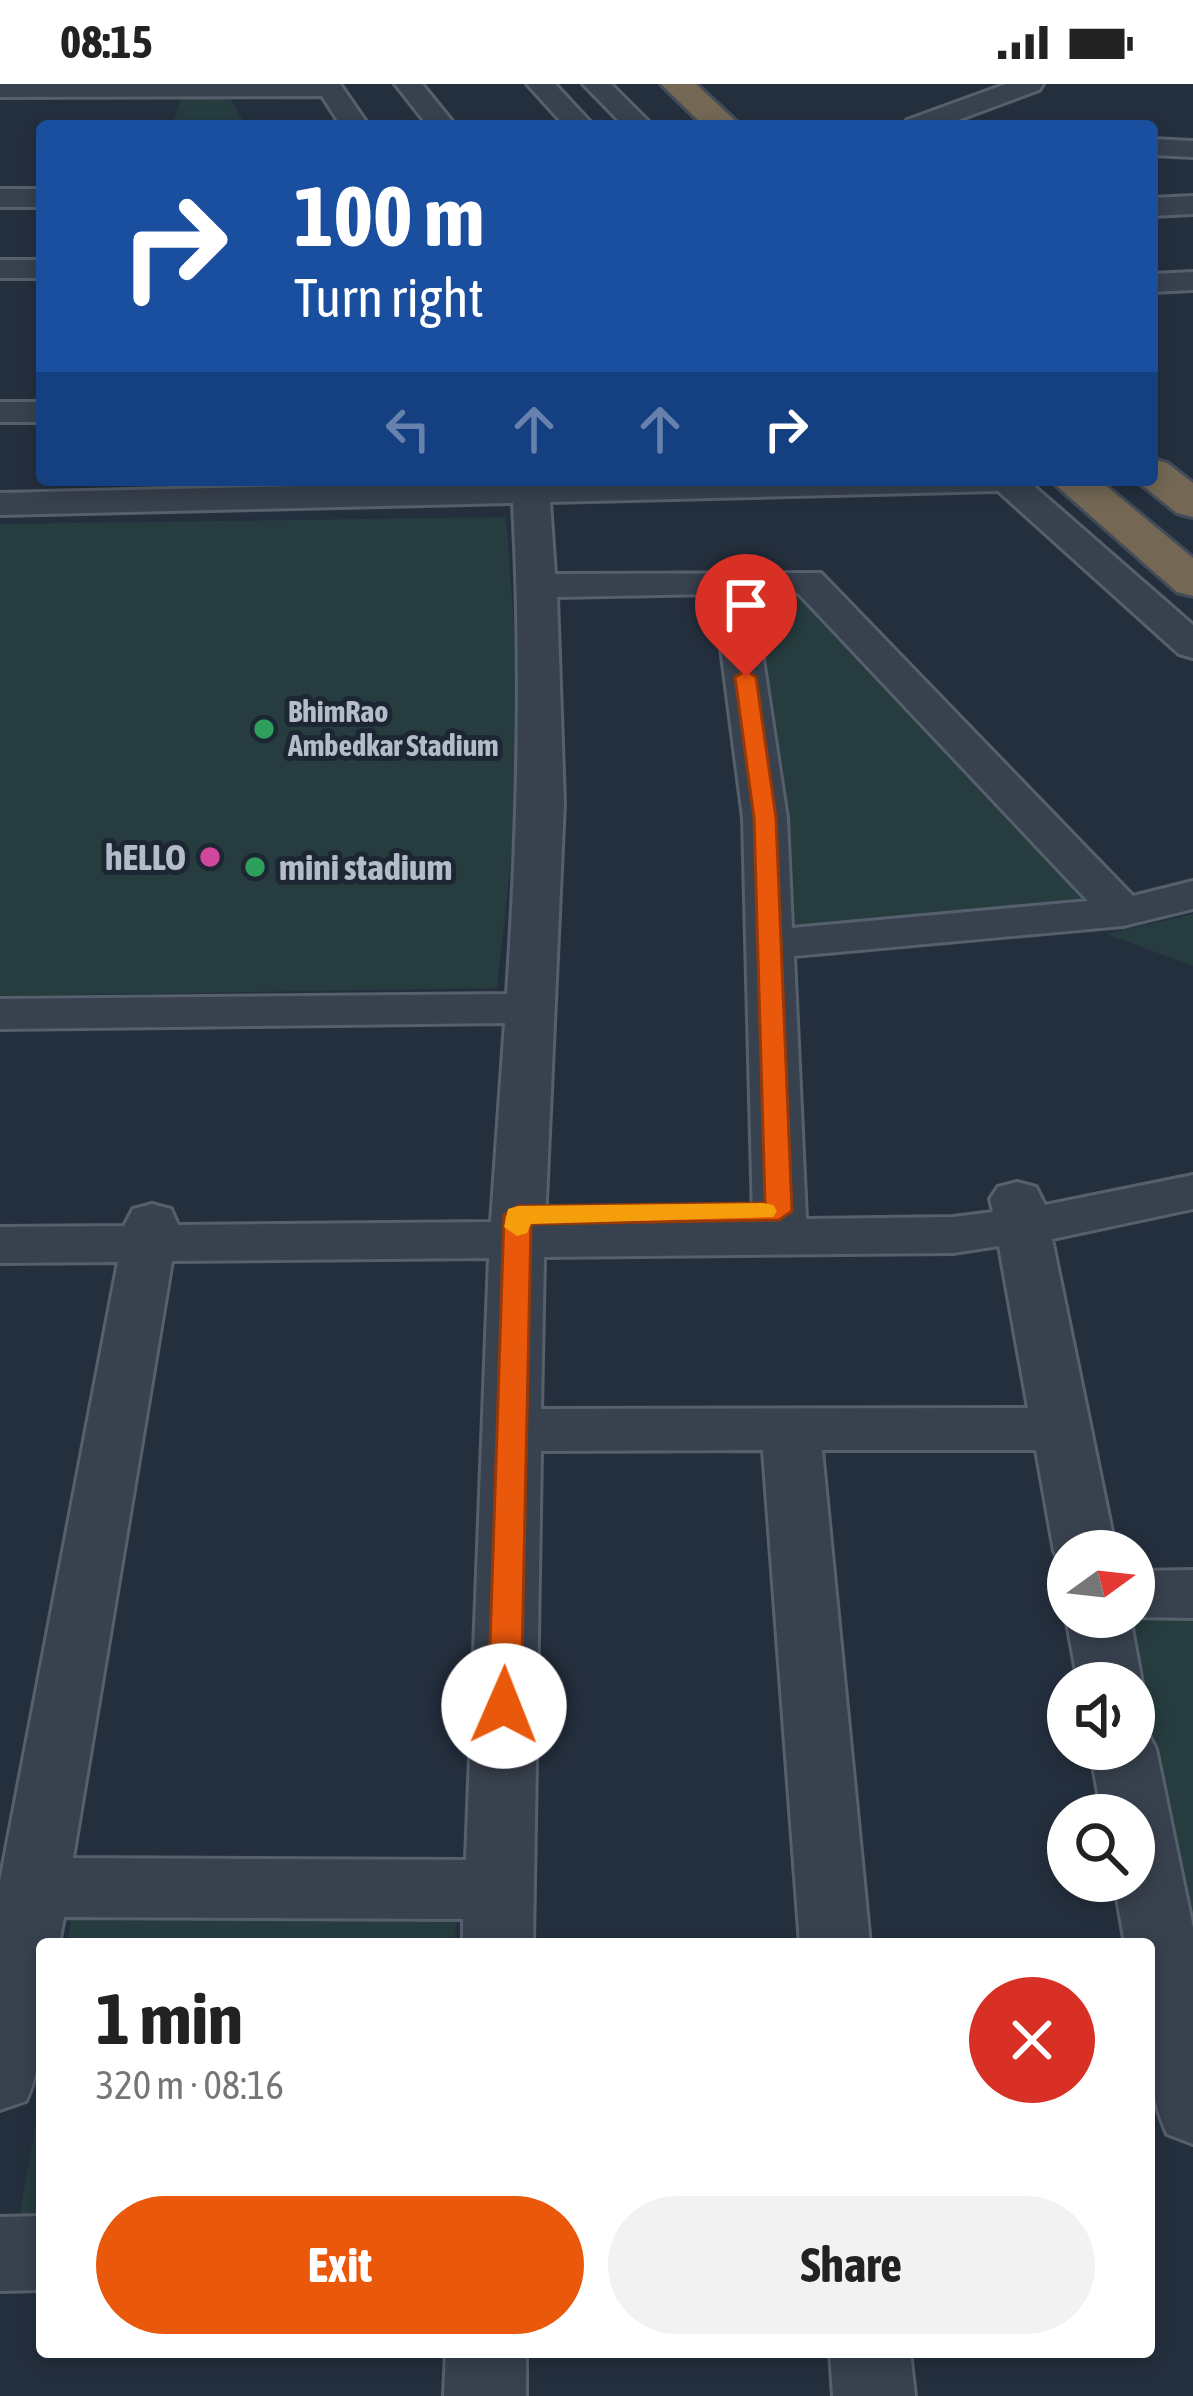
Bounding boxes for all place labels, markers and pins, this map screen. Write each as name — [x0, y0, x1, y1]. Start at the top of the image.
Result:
pin — [695, 554, 797, 677]
place label: BhimRao Ambedkar Stadium — [287, 694, 499, 762]
marker: BhimRao Ambedkar Stadium — [251, 716, 277, 742]
place label: hELLO — [105, 836, 186, 878]
marker: hELLO — [197, 844, 223, 870]
place label: mini stadium — [279, 846, 452, 888]
marker: mini stadium — [242, 854, 268, 880]

